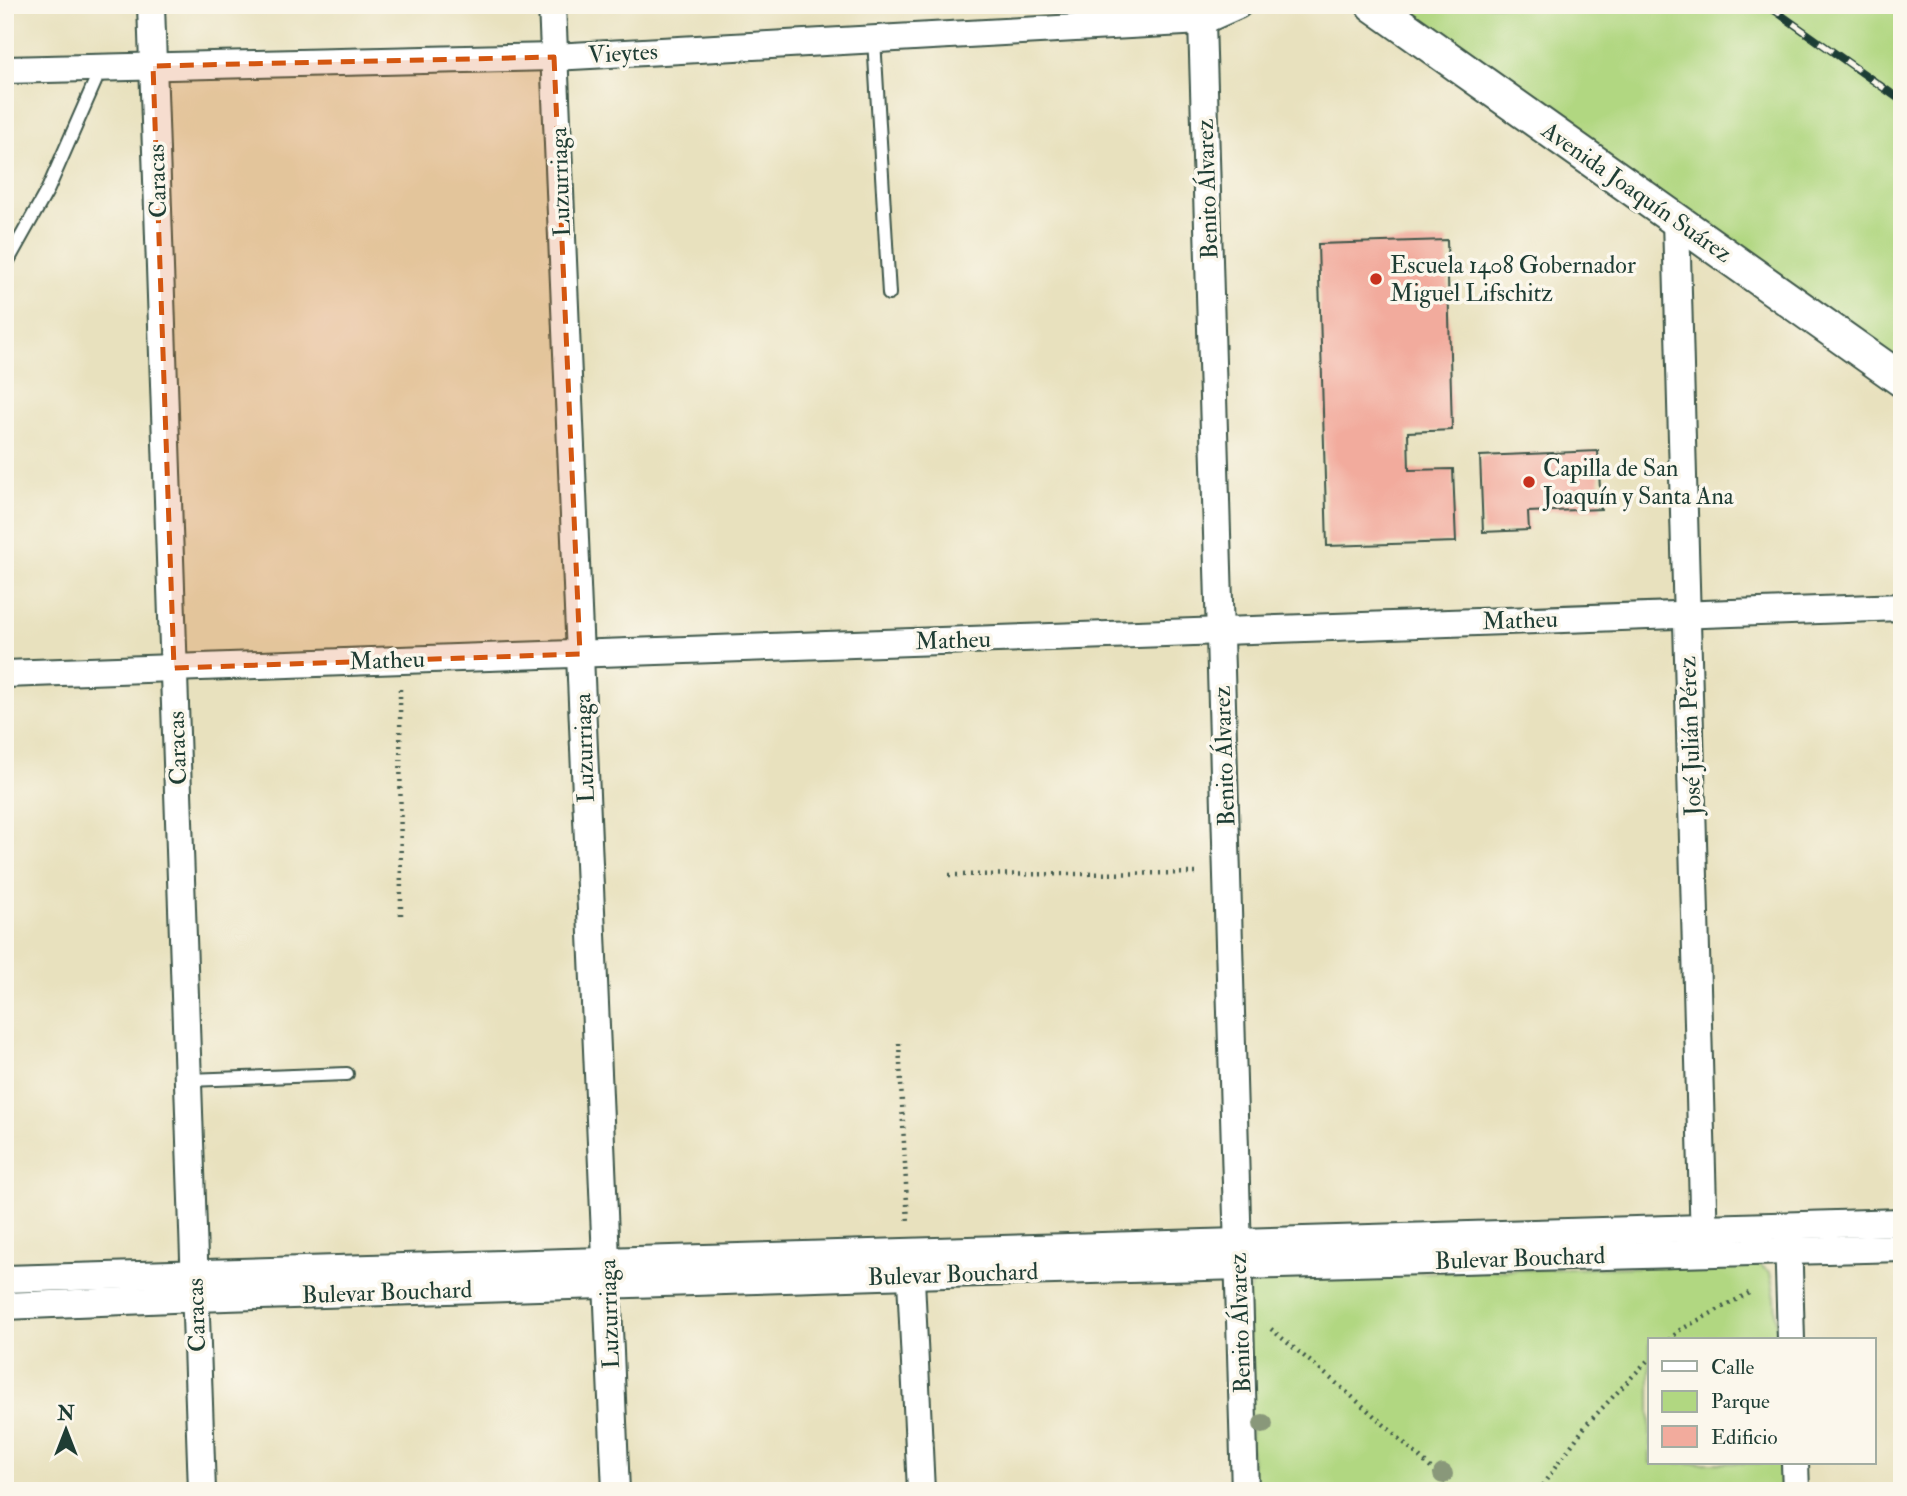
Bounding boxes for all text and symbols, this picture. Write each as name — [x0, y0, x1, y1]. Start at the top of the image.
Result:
street label: Vieytes — [587, 36, 659, 71]
street label: Avenida Joaquín Suárez — [1535, 114, 1738, 270]
street label: Benito Álvarez — [1189, 118, 1225, 260]
street label: Luzurriaga — [543, 126, 578, 237]
street label: Caracas — [141, 144, 174, 218]
place label: Escuela 1408 Gobernador Miguel Lifschitz — [1390, 250, 1636, 309]
marker: Escuela 1408 Gobernador Miguel Lifschitz — [1368, 271, 1384, 287]
place label: Capilla de San Joaquín y Santa Ana — [1542, 453, 1735, 512]
marker: Capilla de San Joaquín y Santa Ana — [1521, 474, 1537, 490]
street label: Matheu — [1482, 604, 1558, 637]
street label: Matheu — [915, 624, 991, 657]
street label: Matheu — [349, 644, 425, 677]
street label: José Julián Pérez — [1672, 655, 1709, 817]
street label: Benito Álvarez — [1206, 685, 1242, 827]
street label: Luzurriaga — [567, 692, 602, 803]
street label: Caracas — [161, 711, 194, 785]
street label: Bulevar Bouchard — [1434, 1240, 1606, 1277]
street label: Benito Álvarez — [1222, 1252, 1258, 1394]
street label: Bulevar Bouchard — [867, 1256, 1039, 1293]
street label: Luzurriaga — [592, 1258, 627, 1369]
street label: Bulevar Bouchard — [301, 1274, 473, 1311]
street label: Caracas — [180, 1278, 213, 1352]
legend — [1648, 1338, 1876, 1464]
text: Calle — [1711, 1354, 1755, 1381]
text: Parque — [1711, 1388, 1770, 1415]
north arrow — [32, 1394, 102, 1464]
text: N — [56, 1402, 75, 1426]
text: Edificio — [1711, 1424, 1778, 1451]

